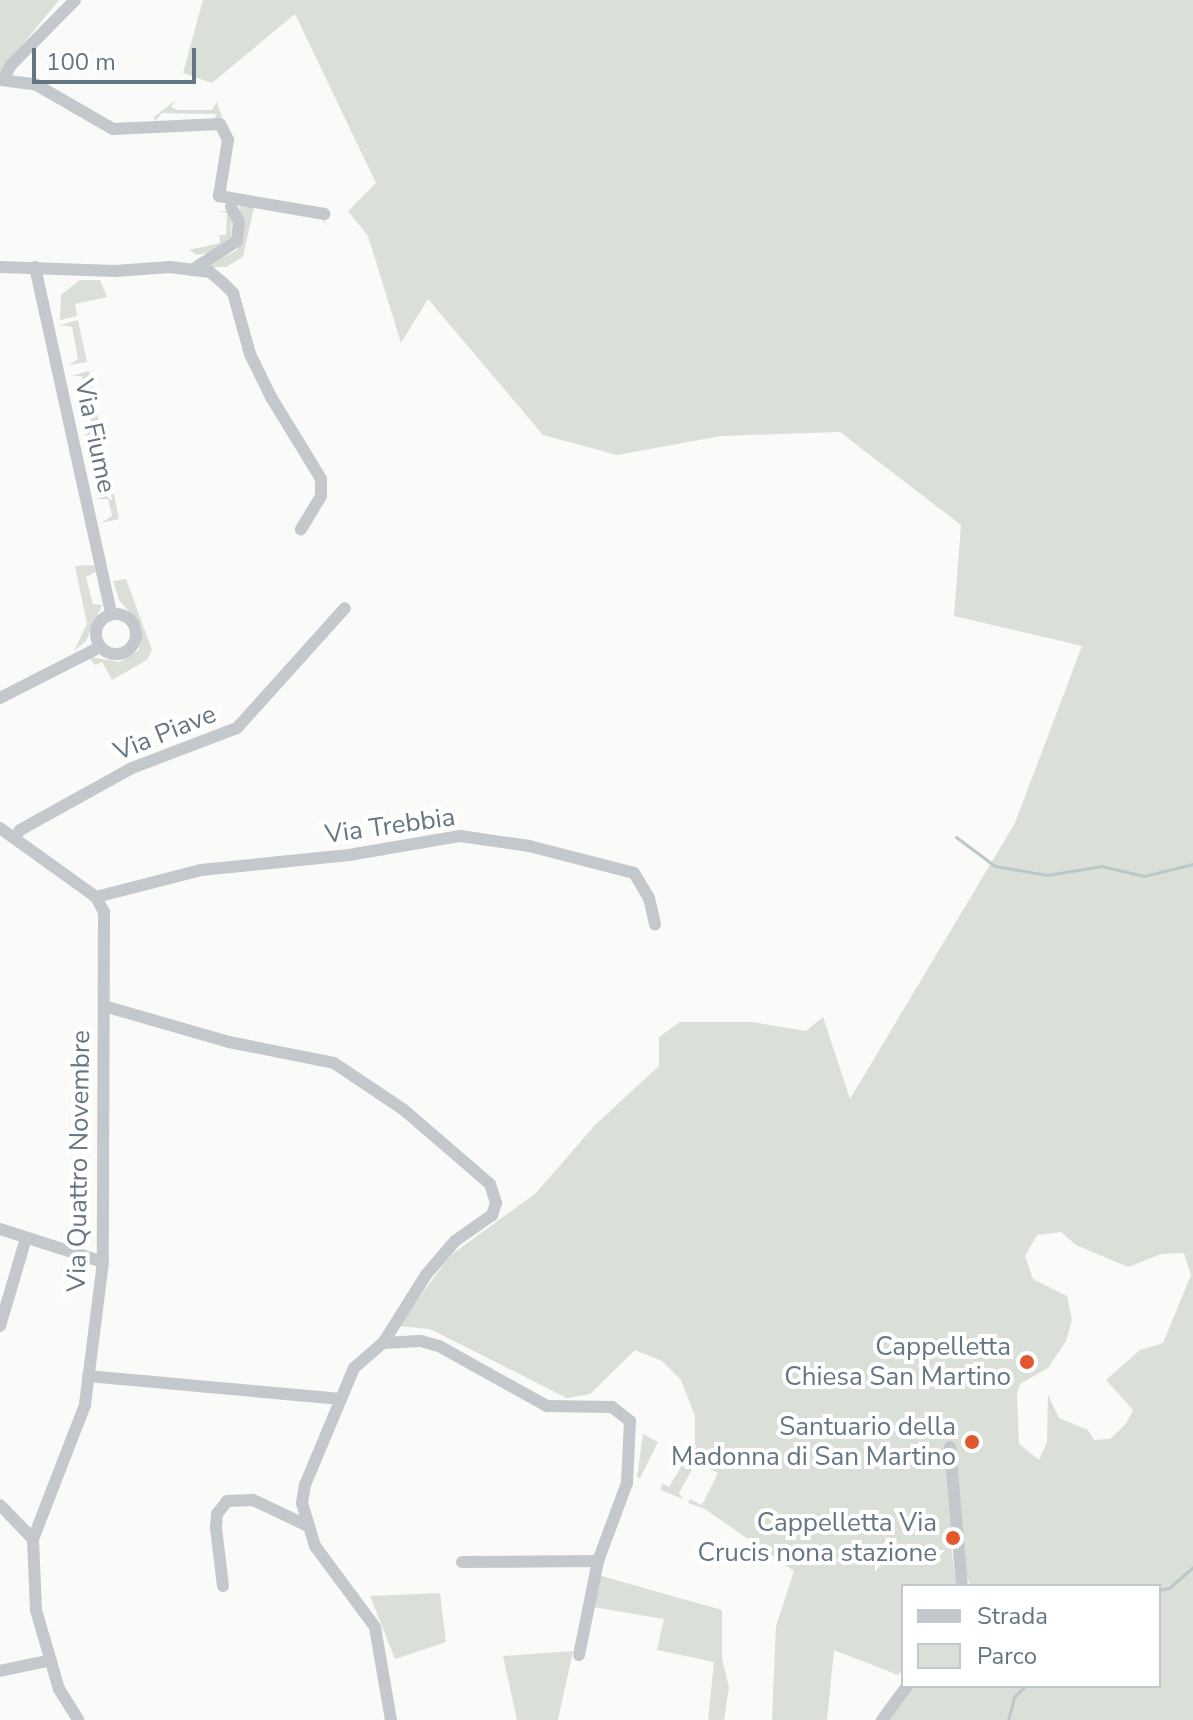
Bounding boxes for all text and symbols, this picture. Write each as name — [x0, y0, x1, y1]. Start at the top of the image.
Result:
scale bar — [36, 32, 200, 82]
text: 100 m — [46, 46, 116, 78]
street label: Via Fiume — [68, 376, 122, 496]
street label: Via Piave — [109, 698, 221, 768]
street label: Via Trebbia — [323, 801, 457, 851]
street label: Via Quattro Novembre — [61, 1030, 97, 1292]
place label: Cappelletta Chiesa San Martino — [784, 1331, 1011, 1392]
marker: Cappelletta Chiesa San Martino — [1018, 1353, 1036, 1371]
place label: Santuario della Madonna di San Martino — [671, 1411, 956, 1472]
marker: Santuario della Madonna di San Martino — [963, 1433, 981, 1451]
place label: Cappelletta Via Crucis nona stazione — [698, 1507, 937, 1568]
marker: Cappelletta Via Crucis nona stazione — [944, 1529, 962, 1547]
legend — [901, 1584, 1161, 1688]
text: Strada — [977, 1600, 1048, 1632]
text: Parco — [977, 1640, 1037, 1672]

